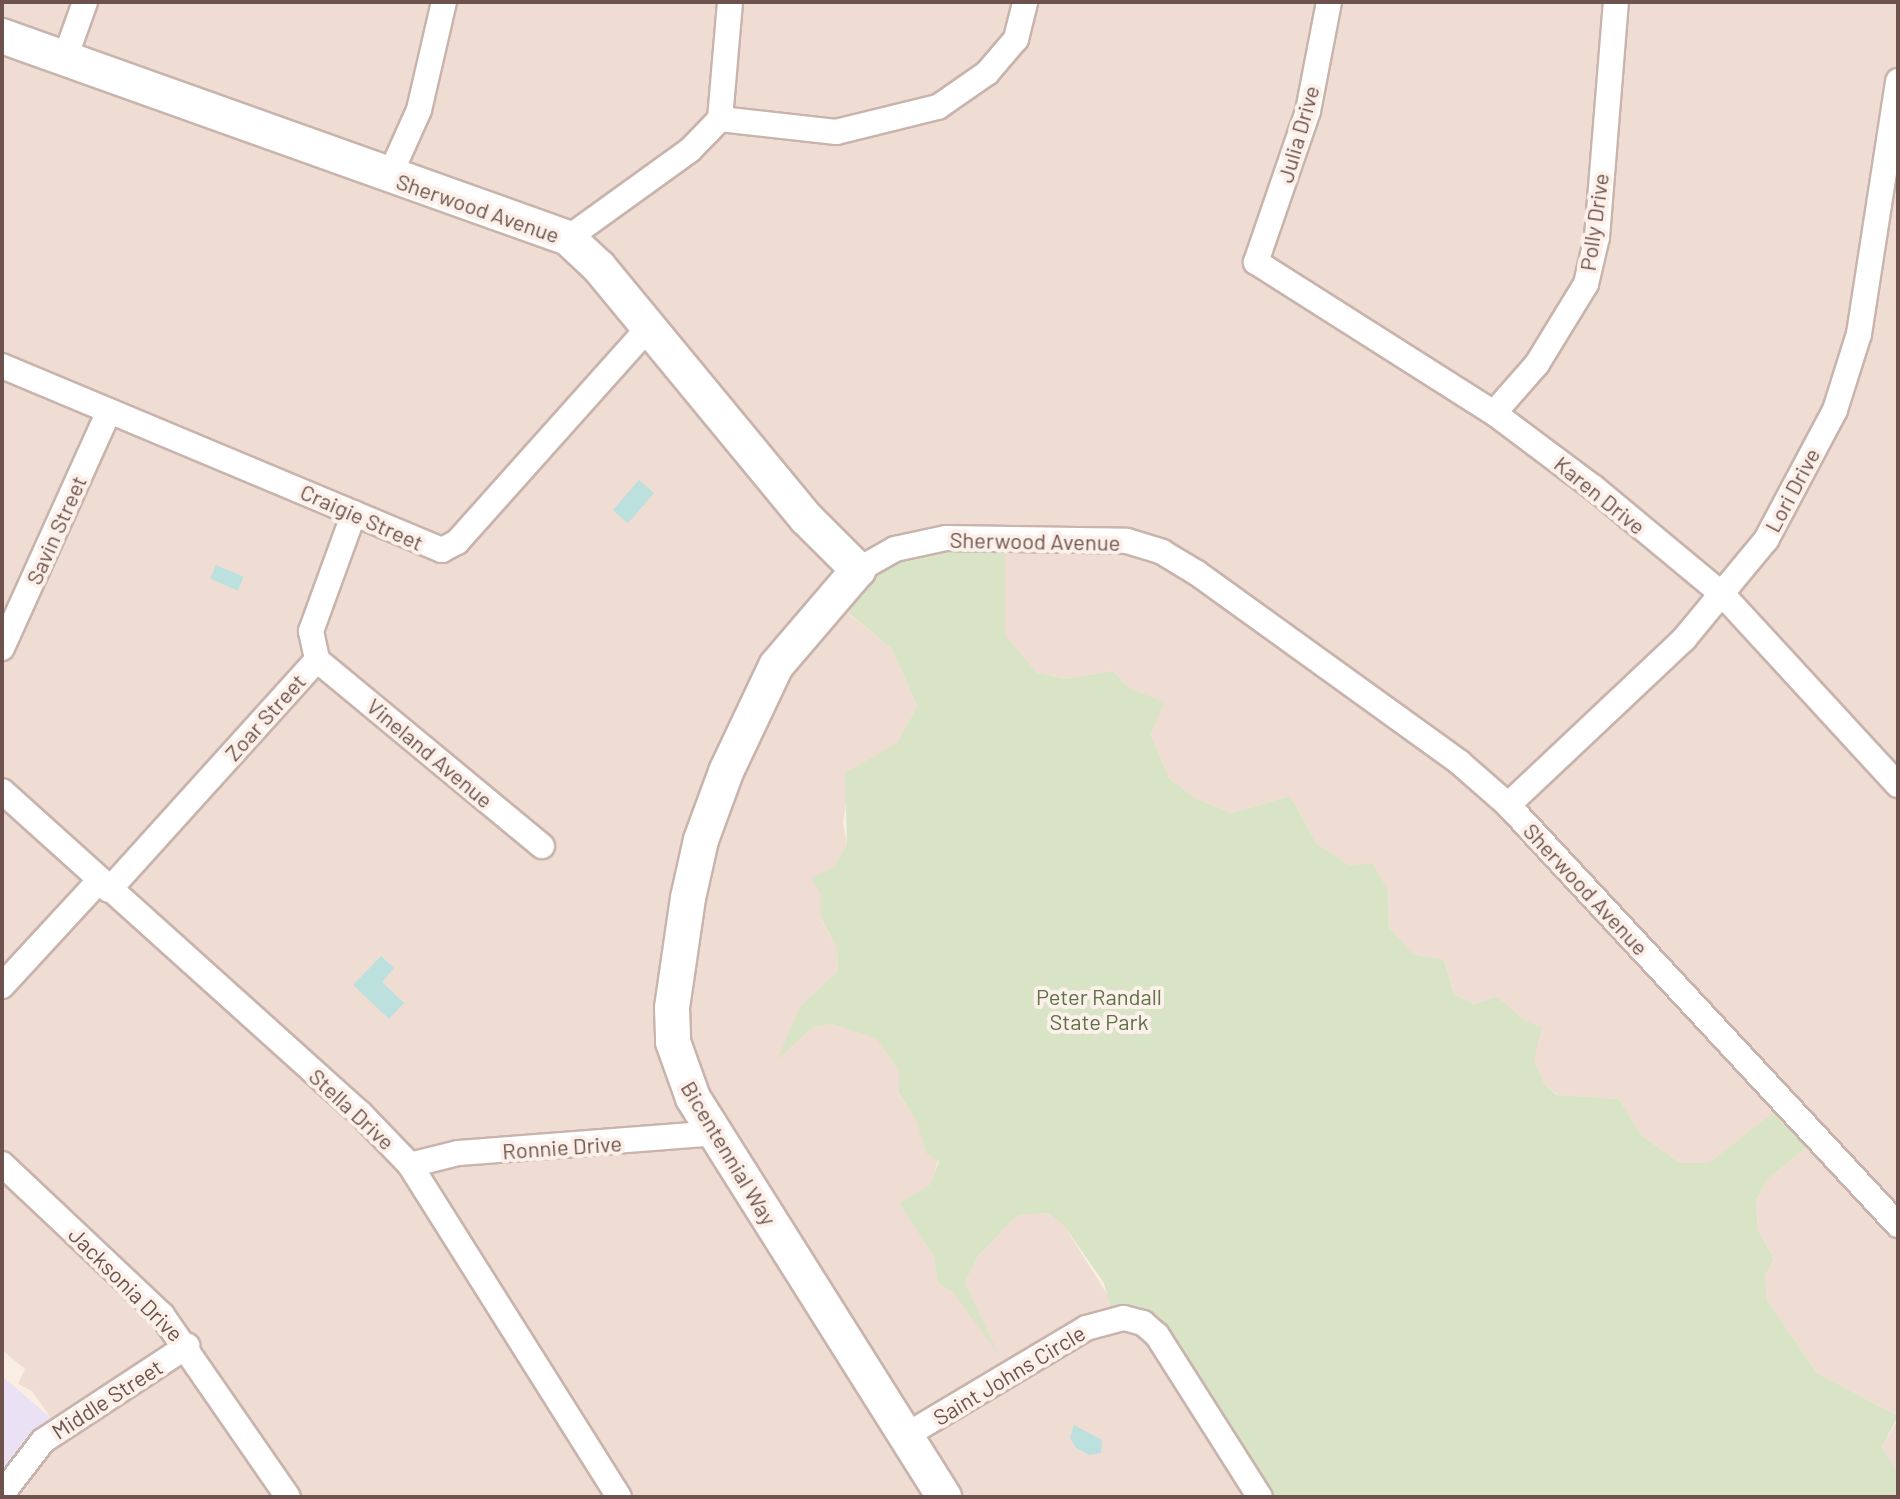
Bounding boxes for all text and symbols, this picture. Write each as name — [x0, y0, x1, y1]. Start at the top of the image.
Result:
street label: Julia Drive — [1272, 82, 1324, 186]
street label: Sherwood Avenue — [393, 168, 563, 248]
street label: Polly Drive — [1574, 171, 1614, 273]
street label: Lori Drive — [1759, 443, 1825, 537]
street label: Karen Drive — [1549, 450, 1651, 540]
street label: Savin Street — [20, 472, 92, 588]
street label: Craigie Street — [296, 478, 428, 556]
street label: Sherwood Avenue — [949, 526, 1121, 556]
street label: Zoar Street — [219, 668, 311, 766]
street label: Vineland Avenue — [362, 693, 498, 813]
street label: Sherwood Avenue — [1518, 818, 1654, 960]
park label: Peter Randall State Park — [1036, 983, 1162, 1034]
street label: Stella Drive — [304, 1063, 400, 1155]
street label: Bicentennial Way — [676, 1076, 782, 1230]
street label: Ronnie Drive — [501, 1130, 623, 1164]
street label: Jacksonia Drive — [63, 1221, 189, 1347]
street label: Saint Johns Circle — [928, 1319, 1090, 1431]
street label: Middle Street — [47, 1353, 167, 1445]

